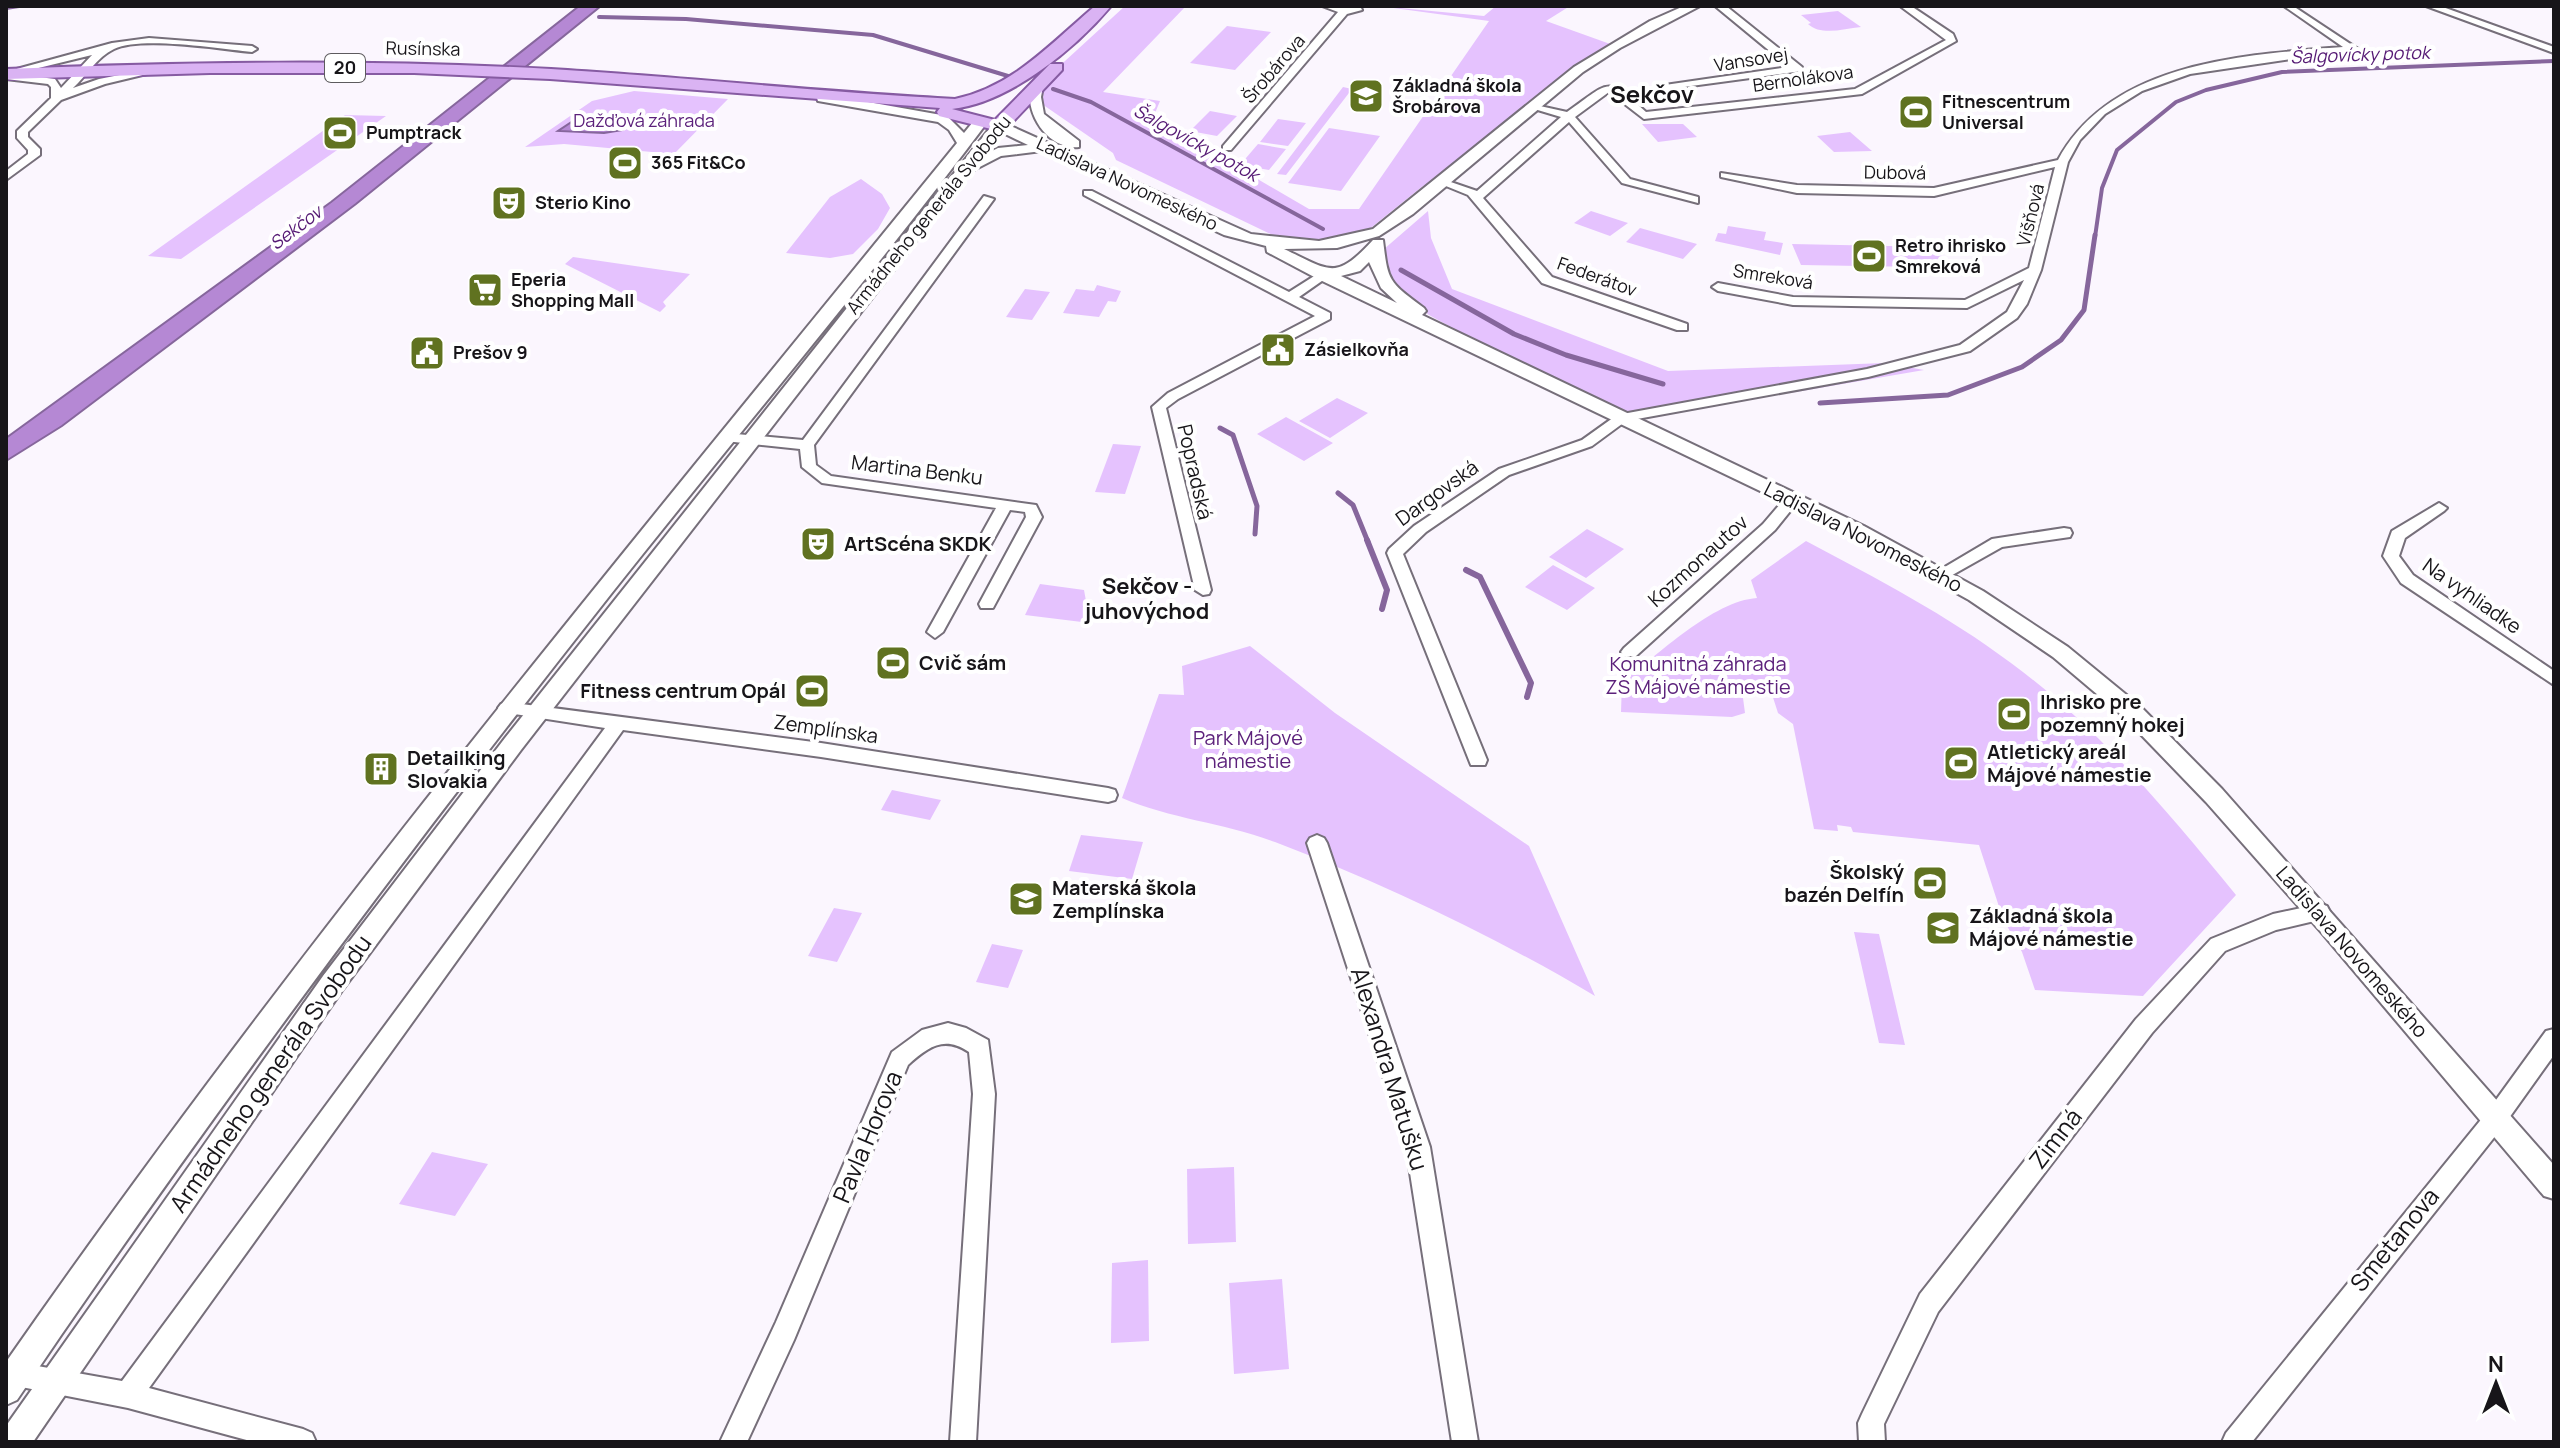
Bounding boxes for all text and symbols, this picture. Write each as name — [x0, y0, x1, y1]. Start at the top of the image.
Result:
street label: Šrobárova — [1237, 29, 1310, 108]
street label: Rusínska — [385, 35, 461, 61]
water label: Šalgovícky potok — [2290, 39, 2433, 68]
street label: Vansovej — [1712, 41, 1789, 77]
road number: 20 — [325, 54, 365, 82]
street label: Bernolákova — [1751, 59, 1855, 97]
place label: Základná škola Šrobárova — [1392, 73, 1522, 118]
school or university icon: Základná škola Šrobárova — [1347, 77, 1385, 115]
district label: Sekčov — [1610, 77, 1694, 110]
place label: Fitnescentrum Universal — [1942, 89, 2070, 134]
sports icon: Fitnescentrum Universal — [1897, 93, 1935, 131]
water label: Šalgovícky potok — [1130, 98, 1266, 188]
park label: Dažďová záhrada — [573, 108, 715, 132]
street label: Armádneho generála Svobodu — [841, 110, 1016, 319]
sports icon: Pumptrack — [321, 114, 359, 152]
place label: Pumptrack — [366, 120, 463, 144]
street label: Ladislava Novomeského — [1033, 131, 1222, 236]
sports icon: 365 Fit&Co — [606, 144, 644, 182]
place label: 365 Fit&Co — [651, 150, 746, 174]
street label: Dubová — [1864, 159, 1926, 185]
street label: Višňová — [2011, 181, 2049, 249]
theatre icon: Sterio Kino — [490, 184, 528, 222]
place label: Sterio Kino — [535, 190, 631, 214]
water label: Sekčov — [264, 198, 329, 255]
place label: Retro ihrisko Smreková — [1895, 233, 2006, 278]
sports icon: Retro ihrisko Smreková — [1850, 237, 1888, 275]
street label: Federátov — [1554, 251, 1640, 302]
street label: Smreková — [1731, 258, 1815, 294]
place label: Eperia Shopping Mall — [511, 267, 634, 312]
supermarket icon: Eperia Shopping Mall — [466, 271, 504, 309]
public building icon: Zásielkovňa — [1259, 331, 1297, 369]
public building icon: Prešov 9 — [408, 334, 446, 372]
place label: Zásielkovňa — [1304, 337, 1409, 361]
place label: Prešov 9 — [453, 340, 528, 364]
street label: Popradská — [1171, 422, 1220, 522]
street label: Martina Benku — [850, 448, 984, 491]
street label: Dargovská — [1390, 453, 1483, 532]
street label: Ladislava Novomeského — [1759, 475, 1967, 598]
street label: Kozmonautov — [1642, 508, 1753, 613]
theatre icon: ArtScéna SKDK — [799, 525, 837, 563]
place label: ArtScéna SKDK — [844, 530, 992, 557]
street label: Na vyhliadke — [2417, 552, 2527, 640]
district label: Sekčov - juhovýchod — [1084, 571, 1209, 626]
sports icon: Cvič sám — [874, 644, 912, 682]
place label: Cvič sám — [919, 649, 1006, 676]
park label: Komunitná záhrada ZŠ Májové námestie — [1605, 650, 1791, 700]
sports icon: Fitness centrum Opál — [793, 672, 831, 710]
place label: Fitness centrum Opál — [580, 677, 786, 704]
place label: Ihrisko pre pozemný hokej — [2040, 688, 2184, 738]
sports icon: Ihrisko pre pozemný hokej — [1995, 695, 2033, 733]
street label: Zemplínska — [772, 708, 880, 749]
park label: Park Májové námestie — [1193, 724, 1303, 774]
place label: Atletický areál Májové námestie — [1987, 738, 2151, 788]
place label: Detailking Slovakia — [407, 744, 506, 794]
sports icon: Atletický areál Májové námestie — [1942, 744, 1980, 782]
building icon: Detailking Slovakia — [362, 750, 400, 788]
place label: Školský bazén Delfín — [1784, 858, 1905, 908]
street label: Ladislava Novomeského — [2270, 860, 2435, 1043]
sports icon: Školský bazén Delfín — [1911, 864, 1949, 902]
place label: Materská škola Zemplínska — [1052, 874, 1196, 924]
school or university icon: Materská škola Zemplínska — [1007, 880, 1045, 918]
place label: Základná škola Májové námestie — [1969, 902, 2133, 952]
school or university icon: Základná škola Májové námestie — [1924, 909, 1962, 947]
street label: Armádneho generála Svobodu — [161, 928, 379, 1219]
street label: Alexandra Matušku — [1344, 963, 1437, 1174]
street label: Pavla Horova — [824, 1065, 909, 1207]
street label: Zimná — [2021, 1101, 2089, 1175]
street label: Smetanova — [2342, 1180, 2446, 1298]
north arrow — [2456, 1344, 2536, 1424]
text: N — [2488, 1349, 2504, 1379]

